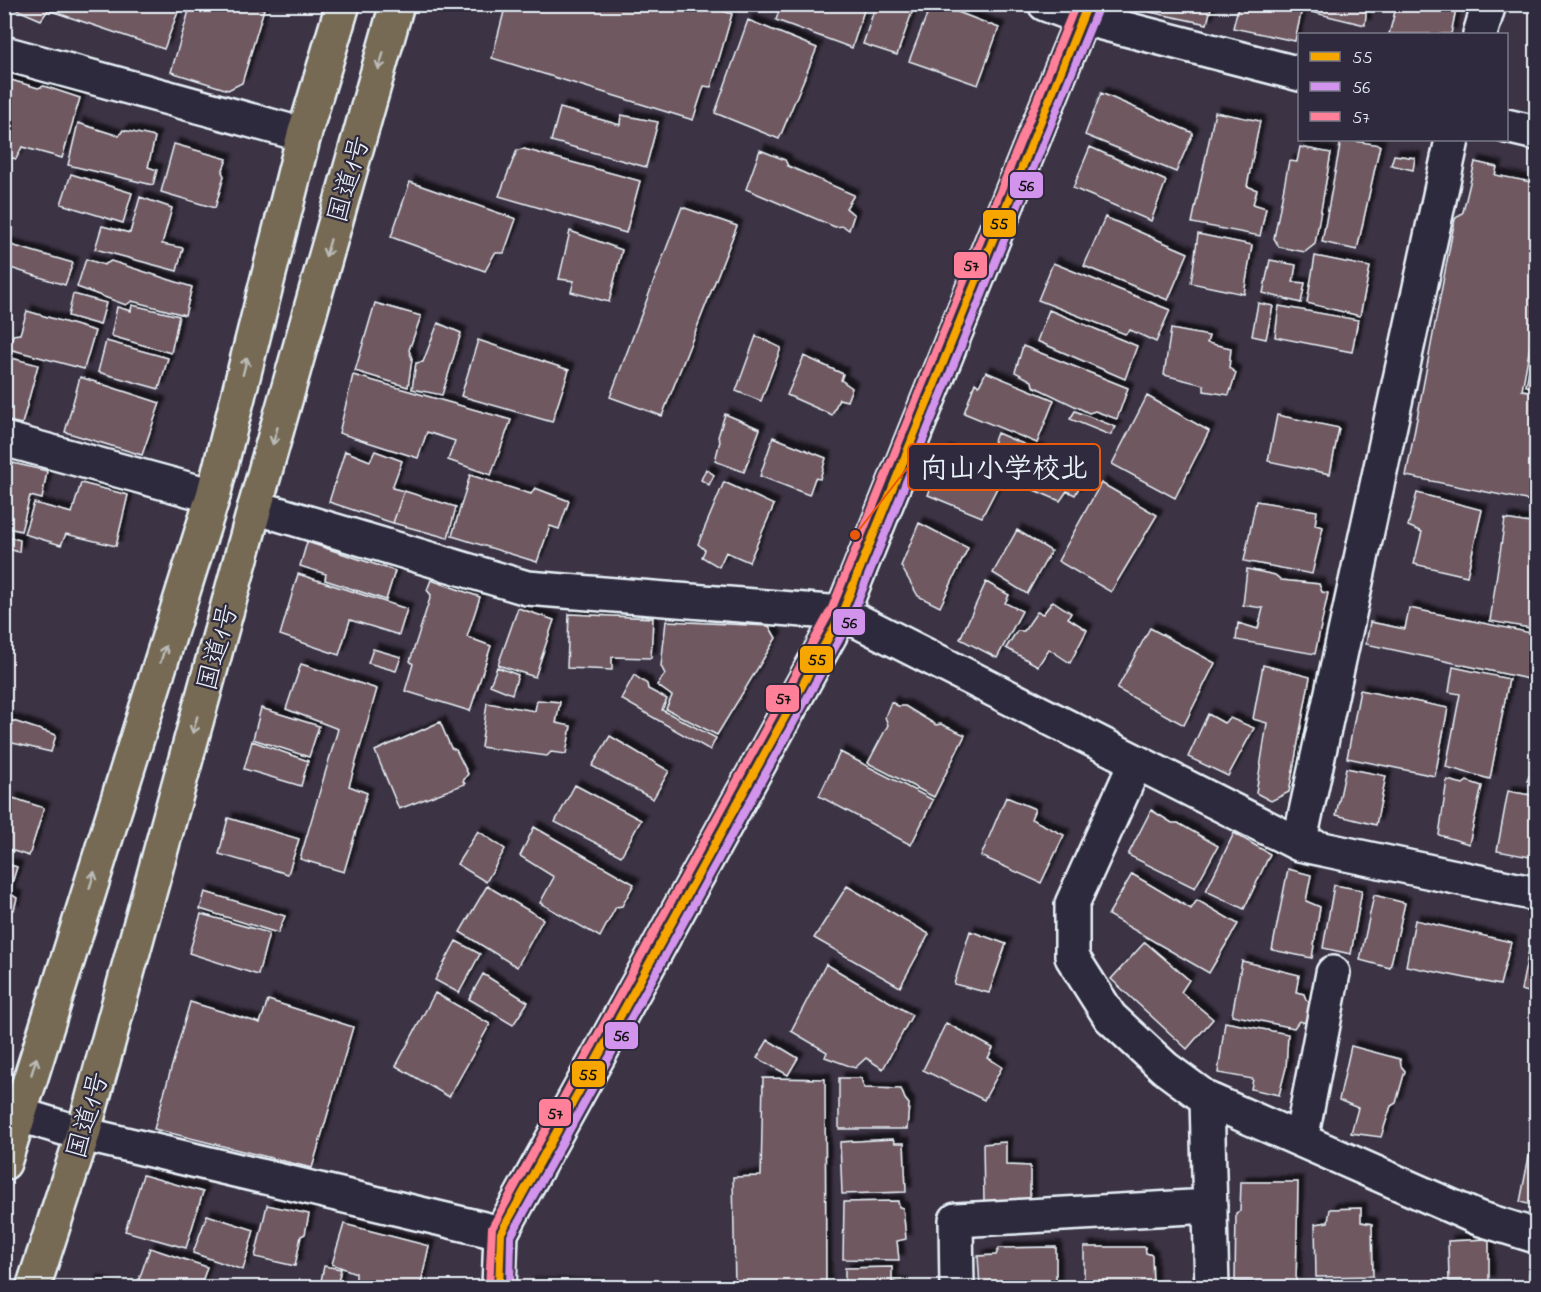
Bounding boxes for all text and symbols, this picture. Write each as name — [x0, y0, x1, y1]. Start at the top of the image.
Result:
legend — [1298, 33, 1508, 141]
text: 55 — [1352, 46, 1373, 72]
one-way arrow — [375, 51, 386, 70]
text: 56 — [1352, 76, 1370, 102]
text: 57 — [1352, 106, 1370, 132]
street label: 国道1号 — [319, 131, 381, 228]
line badge: 56 — [1009, 171, 1044, 199]
text: 56 — [1018, 175, 1035, 199]
line badge: 55 — [982, 209, 1017, 238]
text: 55 — [990, 213, 1009, 237]
one-way arrow — [322, 238, 333, 257]
line badge: 57 — [953, 251, 988, 279]
text: 57 — [963, 255, 979, 279]
one-way arrow — [240, 357, 252, 376]
one-way arrow — [269, 426, 280, 445]
callout: 向山小学校北 — [908, 444, 1100, 490]
text: 向山小学校北 — [920, 450, 1088, 491]
street label: 国道1号 — [189, 599, 250, 696]
line badge: 56 — [832, 608, 866, 636]
text: 56 — [841, 612, 858, 636]
one-way arrow — [158, 645, 169, 664]
line badge: 55 — [799, 645, 834, 674]
text: 55 — [808, 649, 827, 673]
line badge: 57 — [765, 684, 800, 713]
text: 57 — [775, 688, 791, 712]
one-way arrow — [189, 715, 200, 734]
one-way arrow — [87, 871, 98, 890]
line badge: 56 — [604, 1021, 639, 1050]
text: 56 — [613, 1025, 630, 1049]
one-way arrow — [29, 1057, 40, 1076]
line badge: 55 — [571, 1060, 606, 1088]
text: 55 — [579, 1064, 598, 1088]
street label: 国道1号 — [58, 1067, 120, 1164]
line badge: 57 — [538, 1098, 572, 1127]
text: 57 — [547, 1103, 563, 1127]

